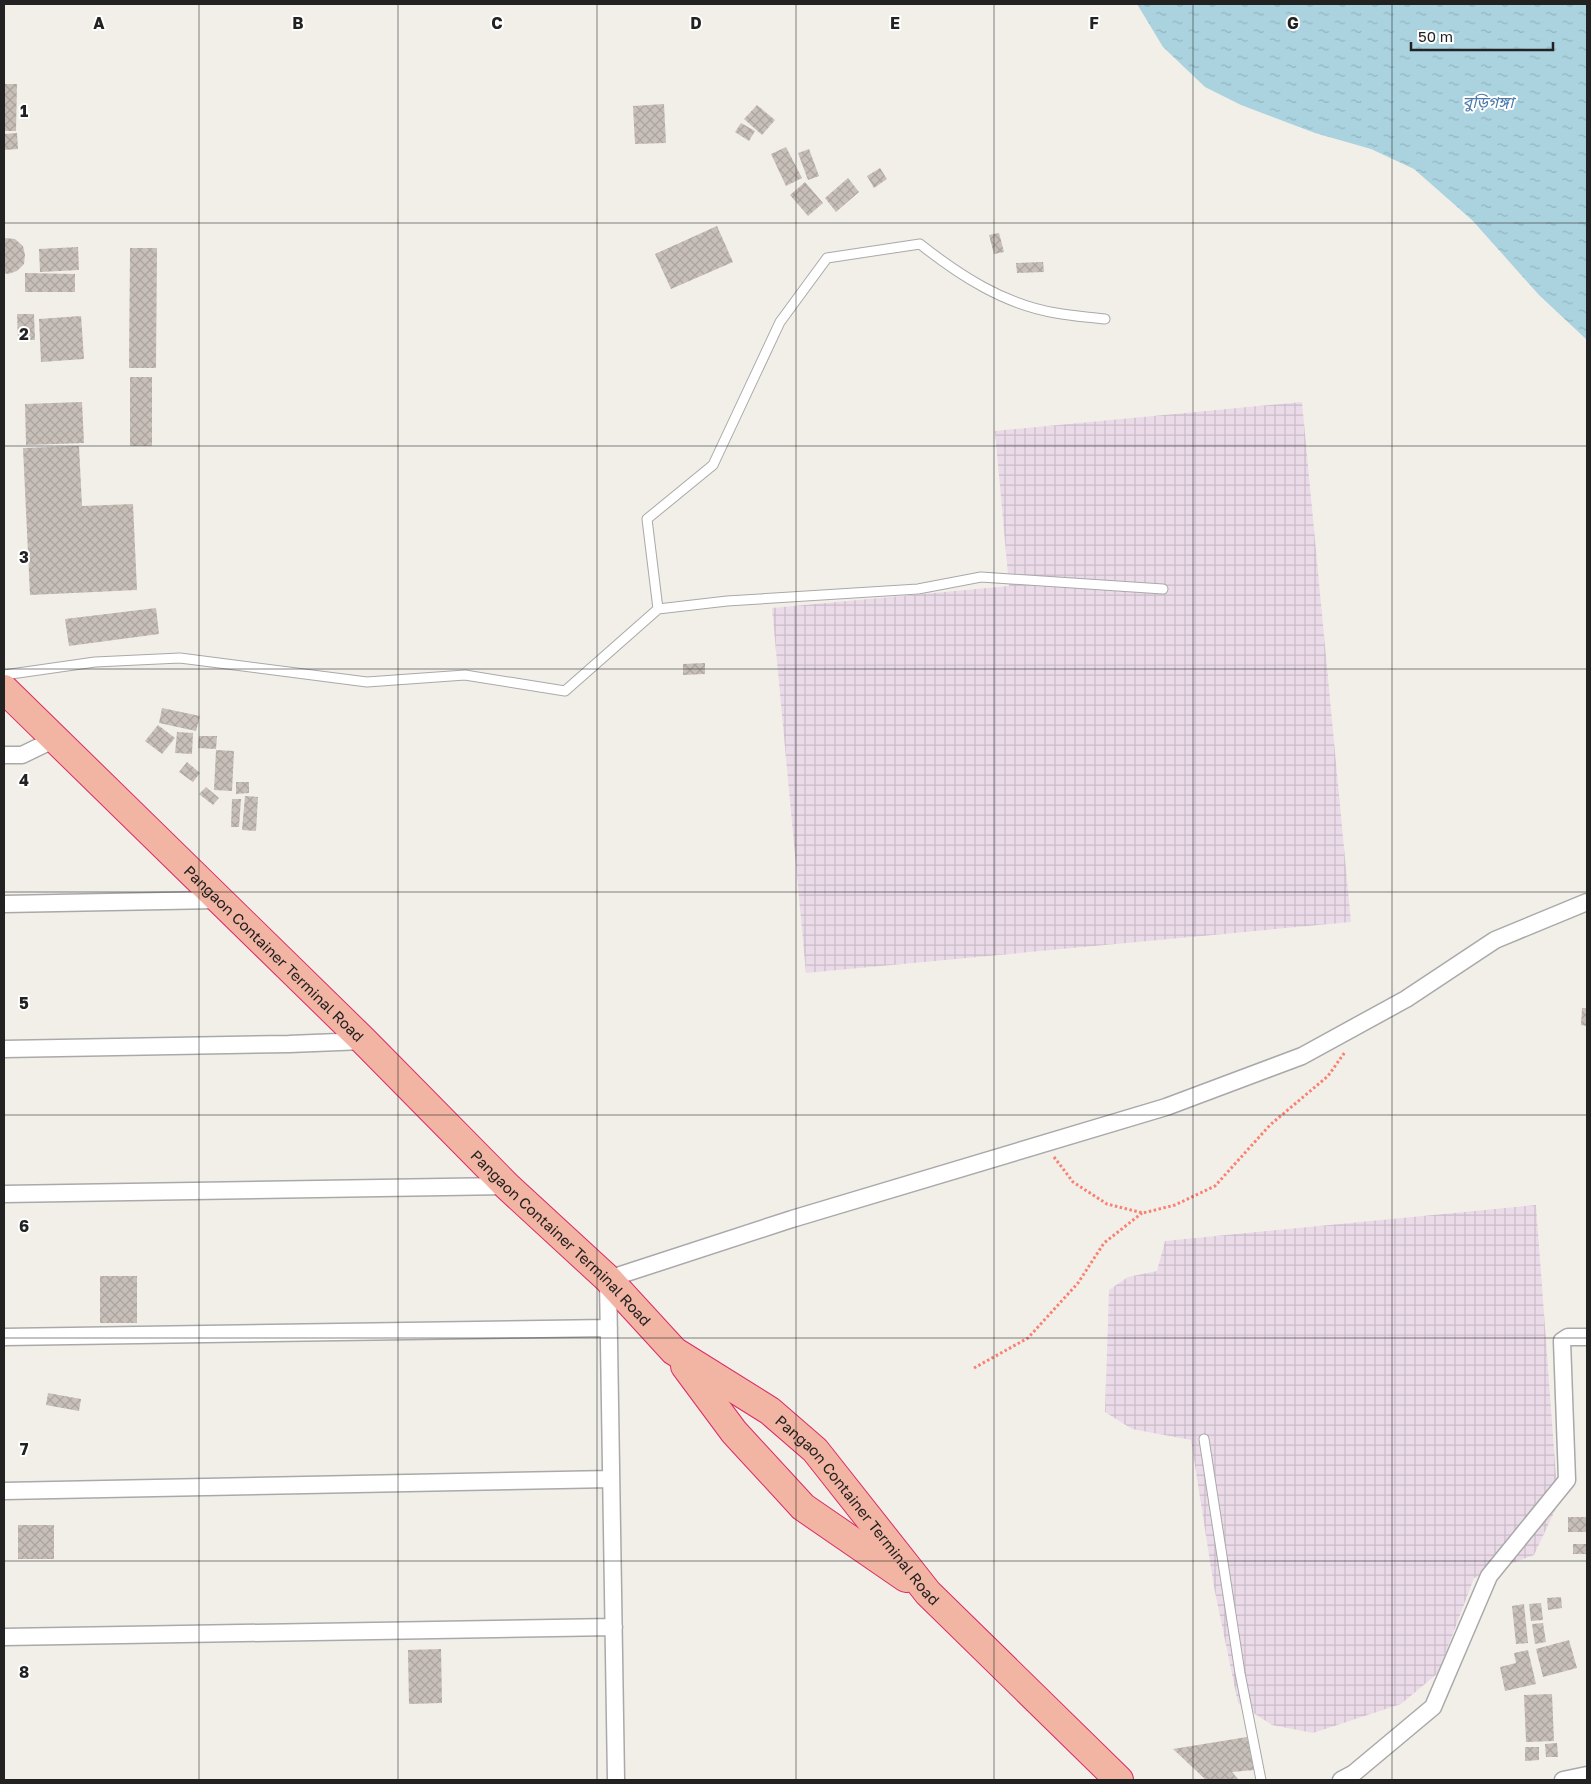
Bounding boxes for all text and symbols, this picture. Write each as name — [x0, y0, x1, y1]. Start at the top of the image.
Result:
text: A — [93, 13, 105, 33]
text: B — [292, 13, 304, 33]
text: C — [491, 13, 503, 33]
text: D — [690, 13, 702, 33]
text: E — [890, 13, 900, 33]
text: F — [1089, 13, 1099, 33]
text: G — [1287, 13, 1299, 33]
scale bar — [1411, 20, 1554, 52]
text: 50 m — [1418, 27, 1453, 45]
water label: বুড়িগঙ্গা — [1463, 92, 1516, 112]
text: 1 — [20, 101, 28, 121]
text: 2 — [19, 324, 29, 344]
text: 3 — [19, 547, 29, 567]
text: 4 — [19, 770, 29, 790]
street label: Pangaon Container Terminal Road — [181, 861, 368, 1045]
text: 5 — [19, 993, 29, 1013]
street label: Pangaon Container Terminal Road — [467, 1146, 655, 1329]
text: 6 — [19, 1216, 29, 1236]
street label: Pangaon Container Terminal Road — [772, 1411, 944, 1609]
text: 7 — [20, 1439, 29, 1459]
text: 8 — [19, 1662, 29, 1682]

